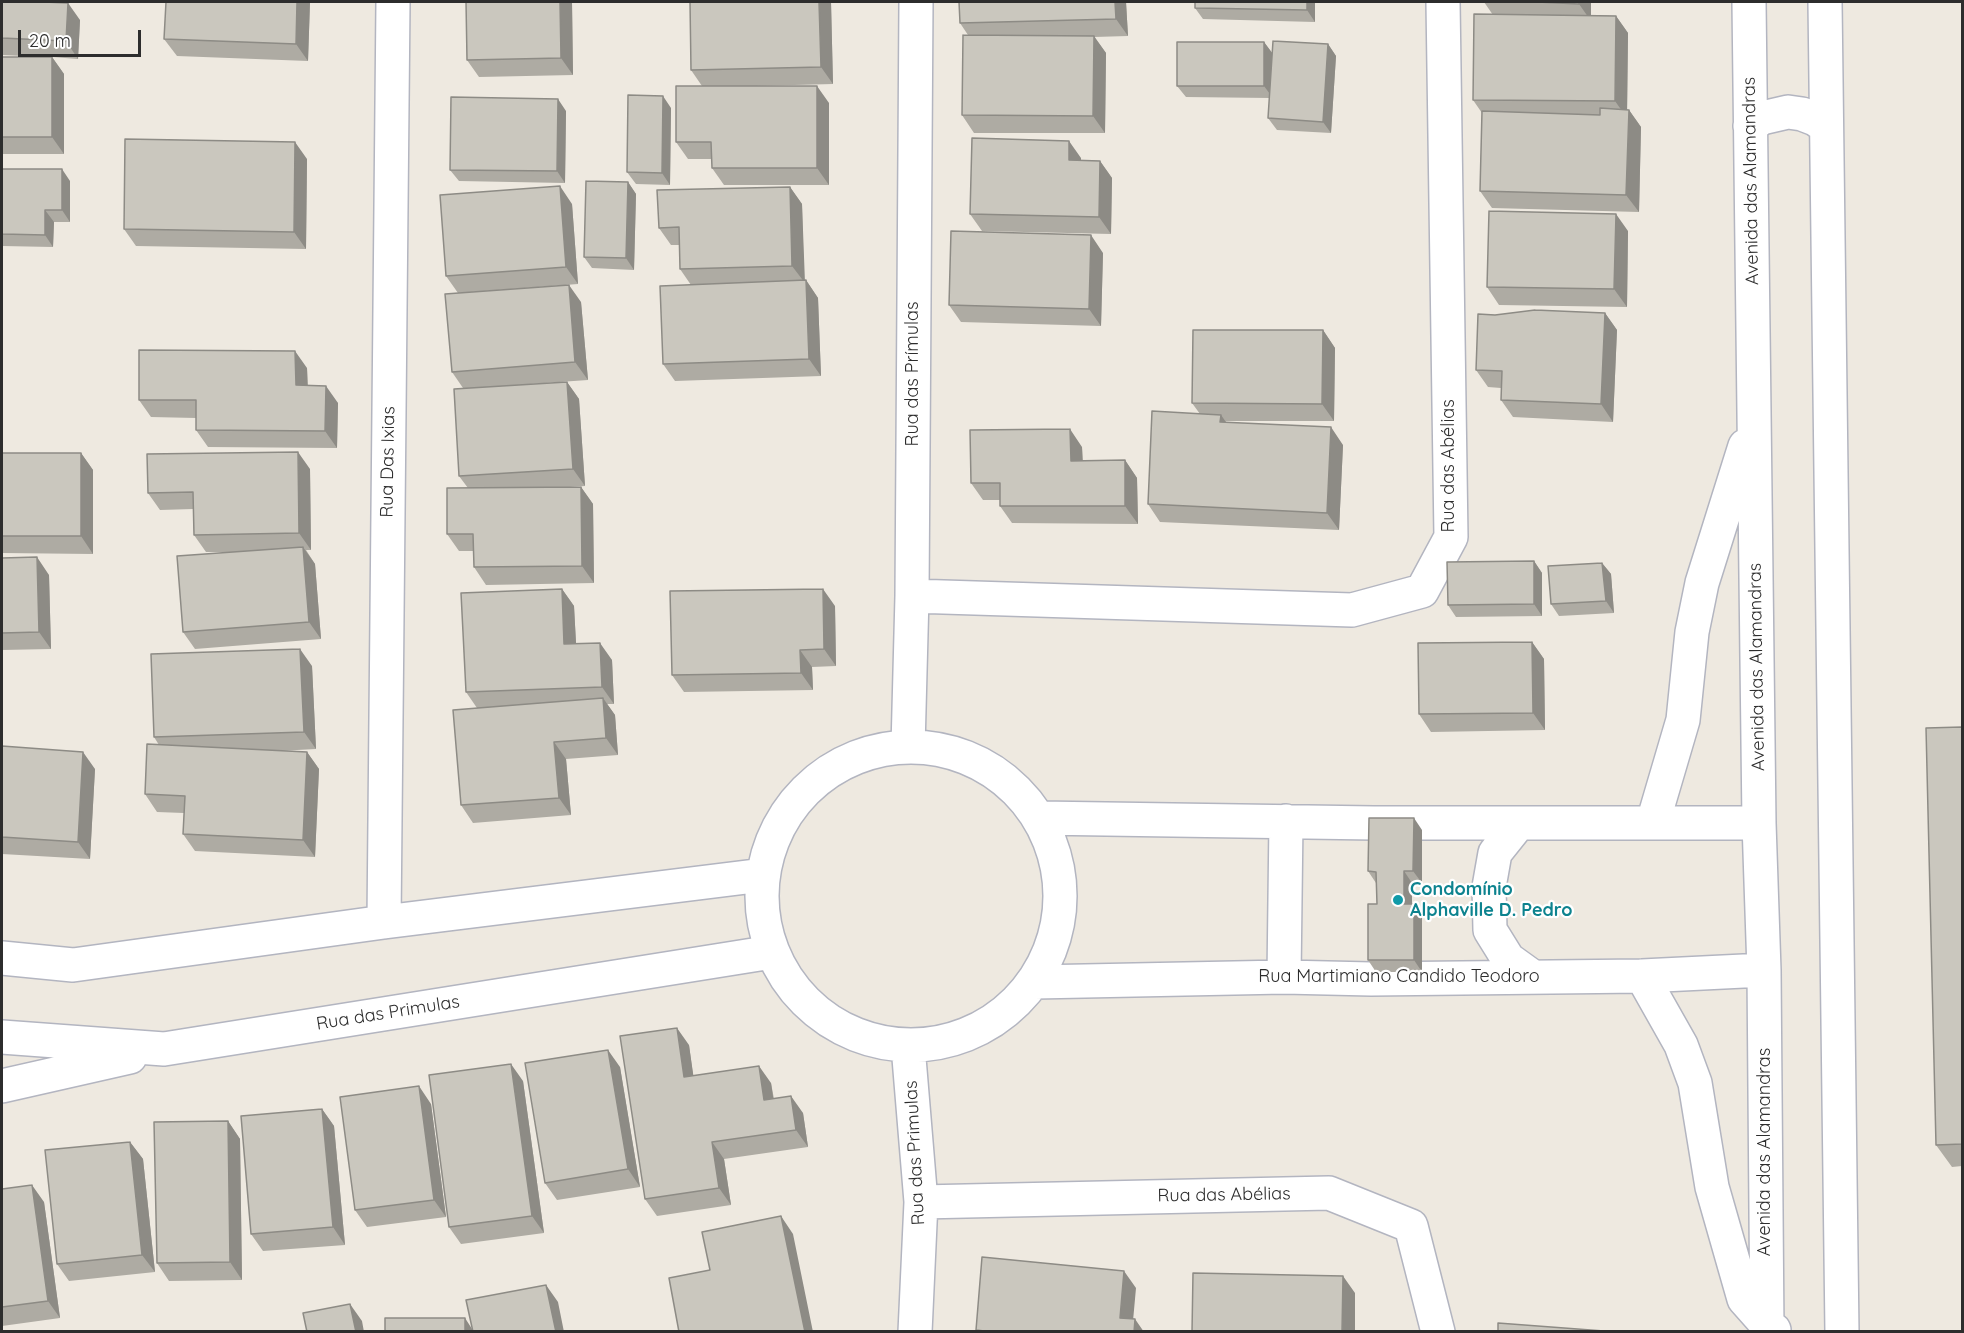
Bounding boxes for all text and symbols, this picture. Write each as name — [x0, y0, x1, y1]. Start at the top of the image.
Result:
scale bar — [21, 18, 144, 56]
text: 20 m — [29, 29, 71, 52]
street label: Avenida das Alamandras — [1738, 77, 1764, 285]
street label: Rua das Prímulas — [902, 302, 924, 446]
street label: Rua das Abélias — [1438, 399, 1460, 533]
street label: Rua Das Ixias — [376, 406, 400, 518]
street label: Avenida das Alamandras — [1744, 563, 1770, 771]
place label: Condomínio Alphaville D. Pedro — [1410, 879, 1573, 922]
marker: Condomínio Alphaville D. Pedro — [1391, 893, 1405, 907]
street label: Rua Martimiano Candido Teodoro — [1258, 966, 1540, 988]
street label: Rua das Primulas — [315, 991, 461, 1035]
street label: Avenida das Alamandras — [1754, 1048, 1776, 1256]
street label: Rua das Primulas — [900, 1080, 930, 1226]
street label: Rua das Abélias — [1157, 1183, 1291, 1207]

